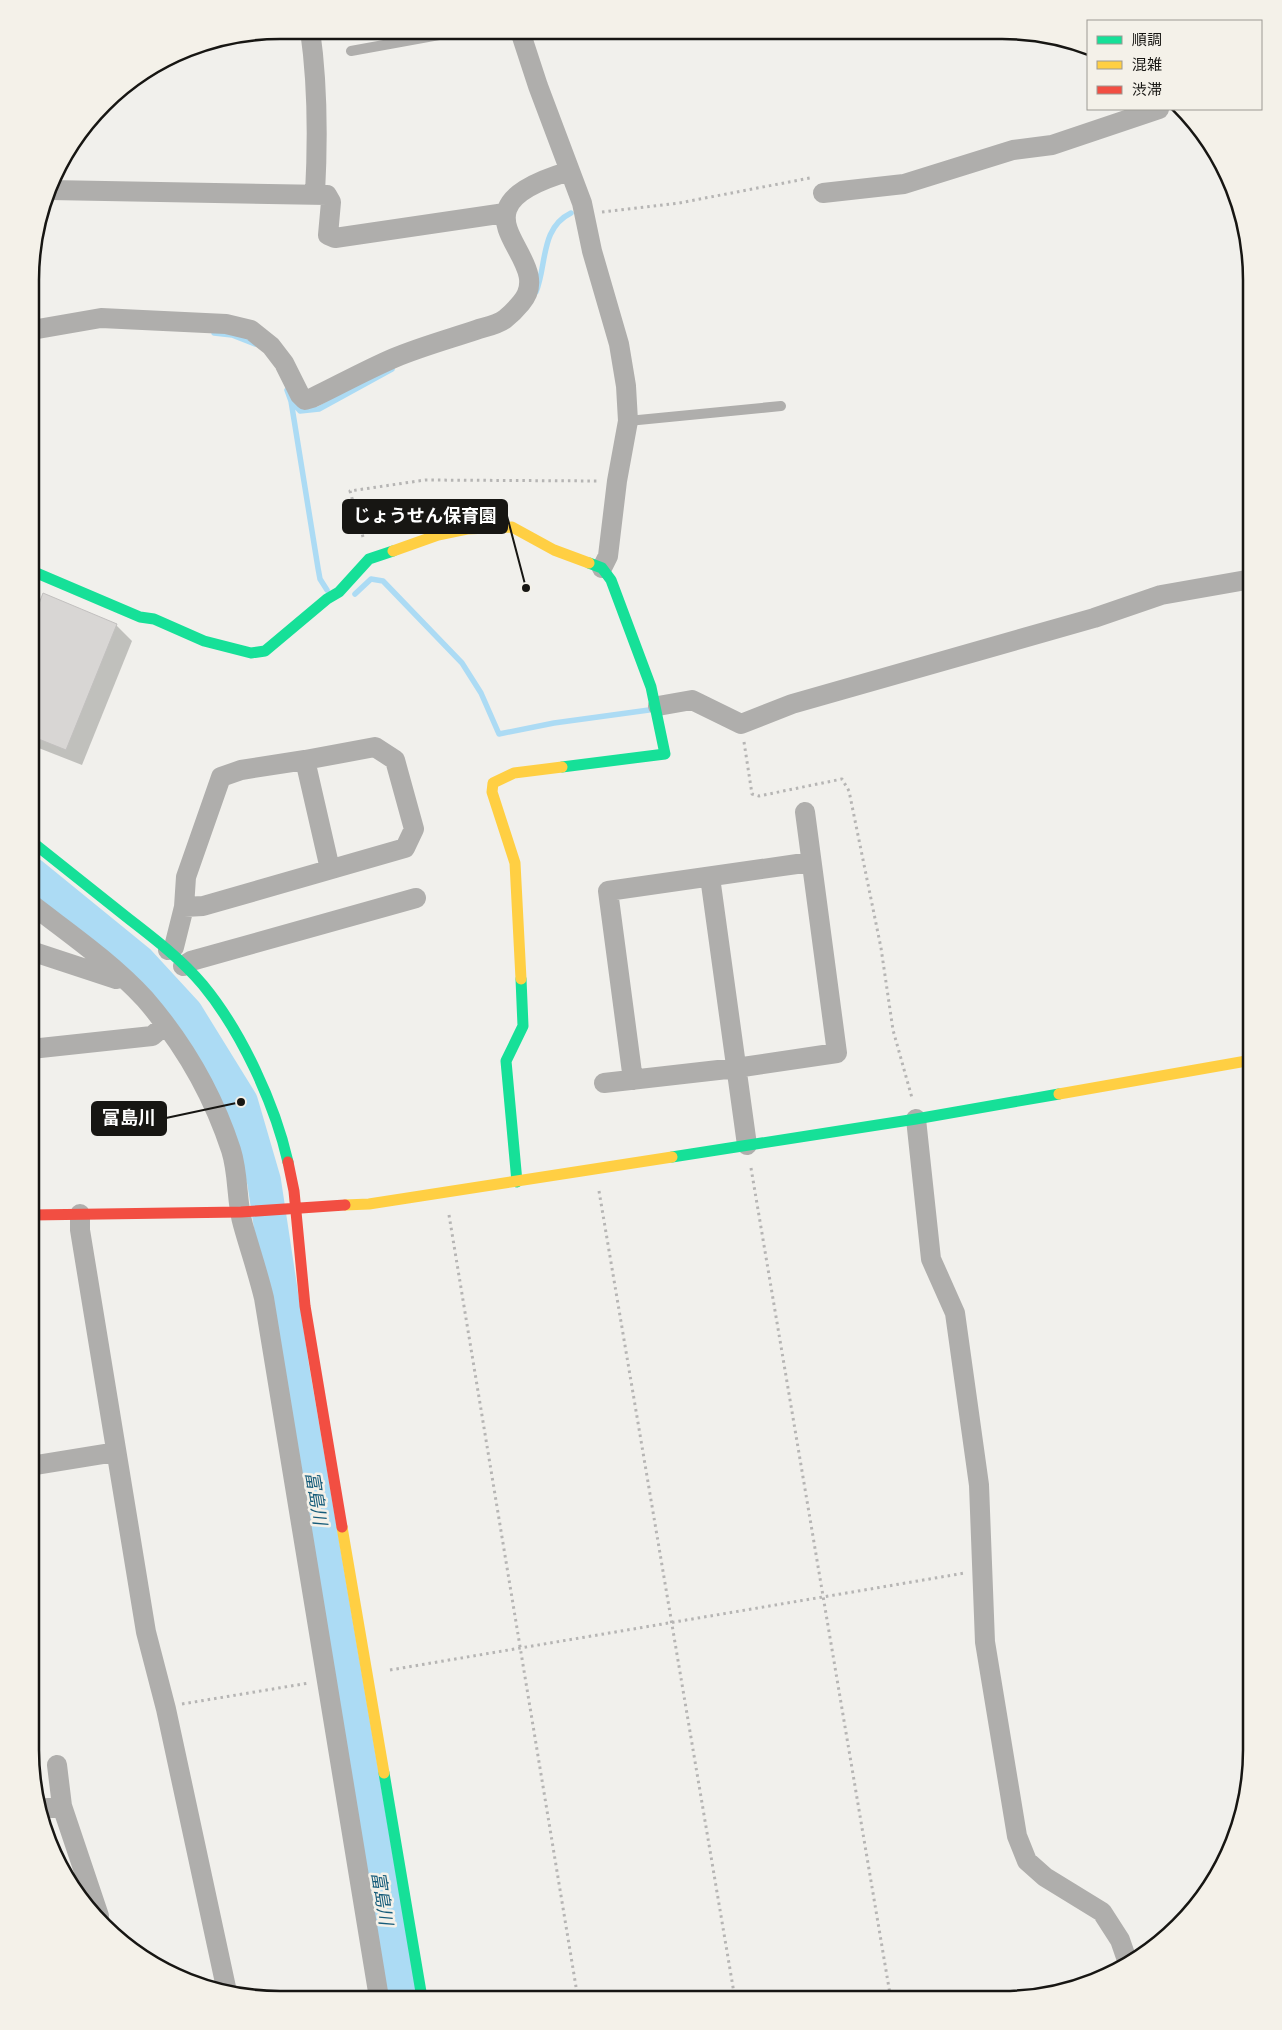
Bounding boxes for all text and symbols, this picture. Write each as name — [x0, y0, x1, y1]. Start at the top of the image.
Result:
legend — [1087, 20, 1262, 110]
text: 順調 — [1132, 31, 1162, 48]
text: 混雑 — [1132, 56, 1162, 73]
text: 渋滞 — [1132, 81, 1162, 98]
callout: じょうせん保育園 — [343, 500, 507, 533]
text: じょうせん保育園 — [353, 505, 497, 525]
callout: 富島川 — [92, 1102, 166, 1135]
text: 富島川 — [102, 1107, 156, 1127]
water label: 富島川 — [303, 1470, 331, 1528]
water label: 富島川 — [369, 1870, 397, 1928]

